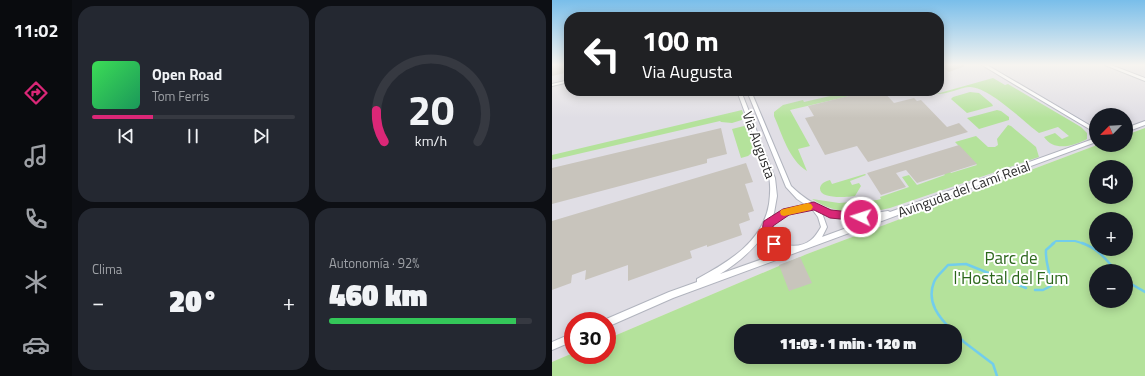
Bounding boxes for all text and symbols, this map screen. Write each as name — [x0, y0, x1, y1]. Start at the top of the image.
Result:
text: 11:02 — [14, 17, 58, 44]
text: 100 m — [642, 19, 719, 62]
icon: left — [576, 28, 628, 80]
text: Via Augusta — [642, 58, 732, 85]
text: Open Road — [152, 63, 222, 86]
text: 20 — [407, 78, 454, 141]
icon: directions — [22, 79, 50, 107]
text: Tom Ferris — [152, 86, 209, 106]
street label: Via Augusta — [738, 108, 781, 181]
north arrow — [1089, 108, 1133, 152]
map controls — [1089, 108, 1133, 308]
icon: previous — [115, 125, 137, 147]
icon: pause — [182, 125, 204, 147]
icon: next — [250, 125, 272, 147]
text: km/h — [414, 129, 447, 151]
icon: music — [22, 142, 50, 170]
street label: Avinguda del Camí Reial — [895, 155, 1033, 222]
button: sound — [1089, 160, 1133, 204]
position arrow — [840, 196, 882, 238]
icon: phone — [22, 205, 50, 233]
button: + — [1089, 212, 1133, 256]
pin — [757, 227, 791, 261]
icon: arrive — [763, 233, 785, 255]
park label: Parc de l'Hostal del Fum — [953, 245, 1069, 291]
text: Autonomía · 92% — [329, 253, 420, 273]
text: Clima — [92, 259, 122, 279]
button: − — [1089, 264, 1133, 308]
icon: climate — [22, 268, 50, 296]
text: 460 km — [329, 272, 427, 318]
text: 20° — [169, 278, 218, 324]
text: − — [92, 285, 104, 319]
text: + — [283, 285, 295, 319]
speed limit sign: 30 — [564, 312, 616, 364]
icon: car — [22, 331, 50, 359]
text: 11:03 · 1 min · 120 m — [780, 332, 916, 355]

